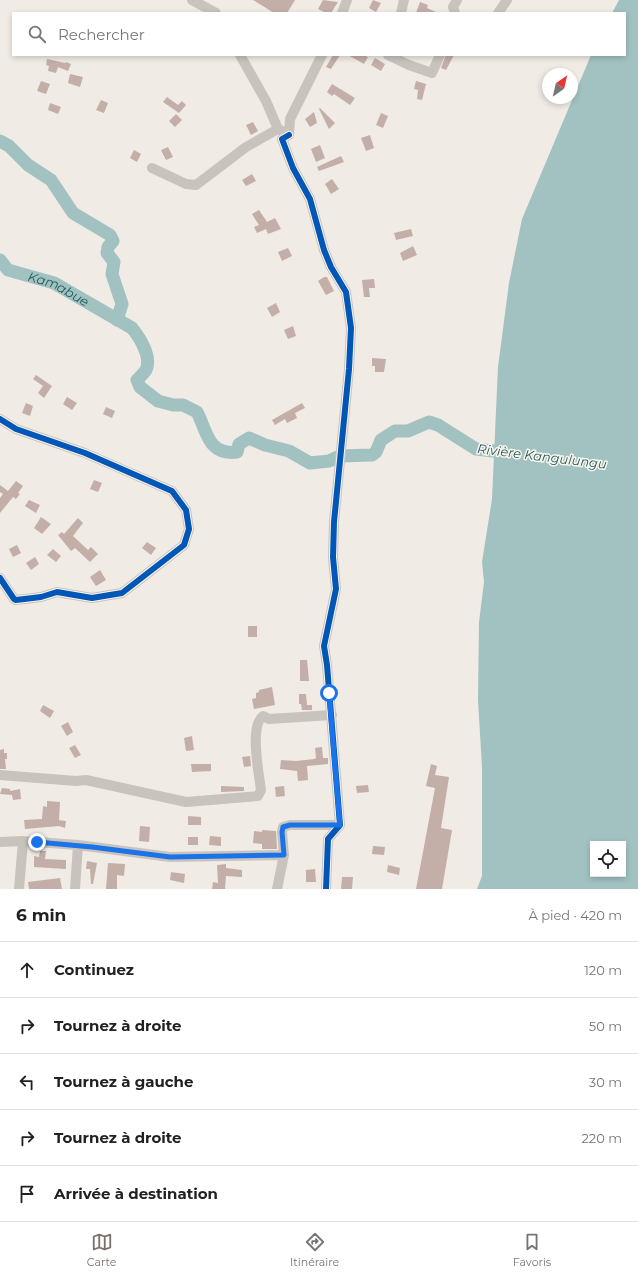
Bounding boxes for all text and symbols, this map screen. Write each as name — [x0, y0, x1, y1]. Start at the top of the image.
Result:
search box — [12, 12, 626, 56]
icon: search — [26, 23, 48, 45]
text: Rechercher — [58, 25, 145, 44]
north arrow — [542, 68, 578, 104]
water label: Kamabue — [26, 268, 92, 310]
water label: Rivière Kangulungu — [476, 440, 608, 472]
route start — [320, 684, 338, 702]
route end — [28, 833, 46, 851]
map controls — [590, 841, 626, 877]
button: locate — [590, 841, 626, 877]
text: 6 min — [16, 905, 66, 925]
text: À pied · 420 m — [528, 907, 622, 923]
icon: ahead — [16, 959, 38, 981]
text: Continuez — [54, 960, 134, 979]
text: 120 m — [584, 962, 622, 978]
icon: right — [16, 1015, 38, 1037]
text: Tournez à droite — [54, 1016, 182, 1035]
text: 50 m — [589, 1018, 622, 1034]
icon: left — [16, 1071, 38, 1093]
text: Tournez à gauche — [54, 1072, 193, 1091]
text: 30 m — [589, 1074, 622, 1090]
icon: right — [16, 1127, 38, 1149]
text: Tournez à droite — [54, 1128, 182, 1147]
text: 220 m — [581, 1130, 622, 1146]
icon: arrive — [16, 1183, 38, 1205]
text: Arrivée à destination — [54, 1184, 218, 1203]
tab: Carte — [87, 1231, 116, 1269]
tab: Itinéraire — [290, 1231, 339, 1269]
tab: Favoris — [513, 1231, 551, 1269]

